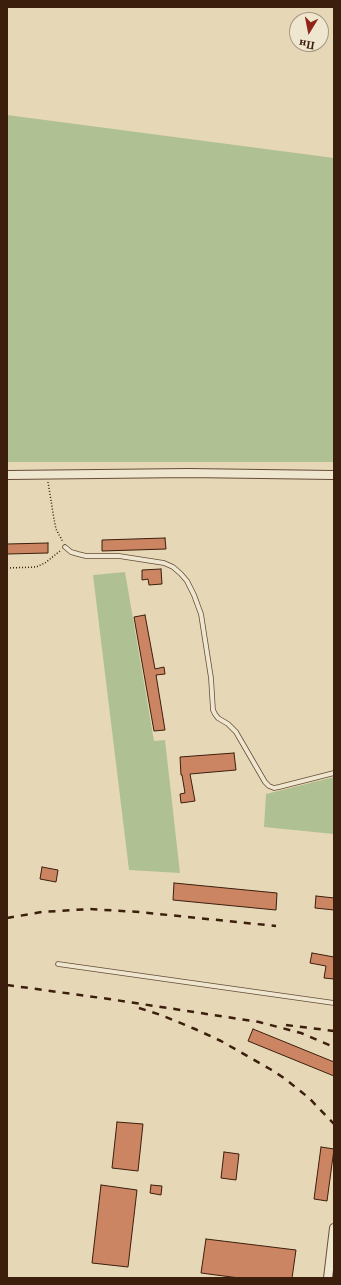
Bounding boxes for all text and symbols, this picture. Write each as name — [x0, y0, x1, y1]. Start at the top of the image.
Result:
north arrow — [289, 12, 329, 52]
text: Пн — [298, 35, 316, 52]

